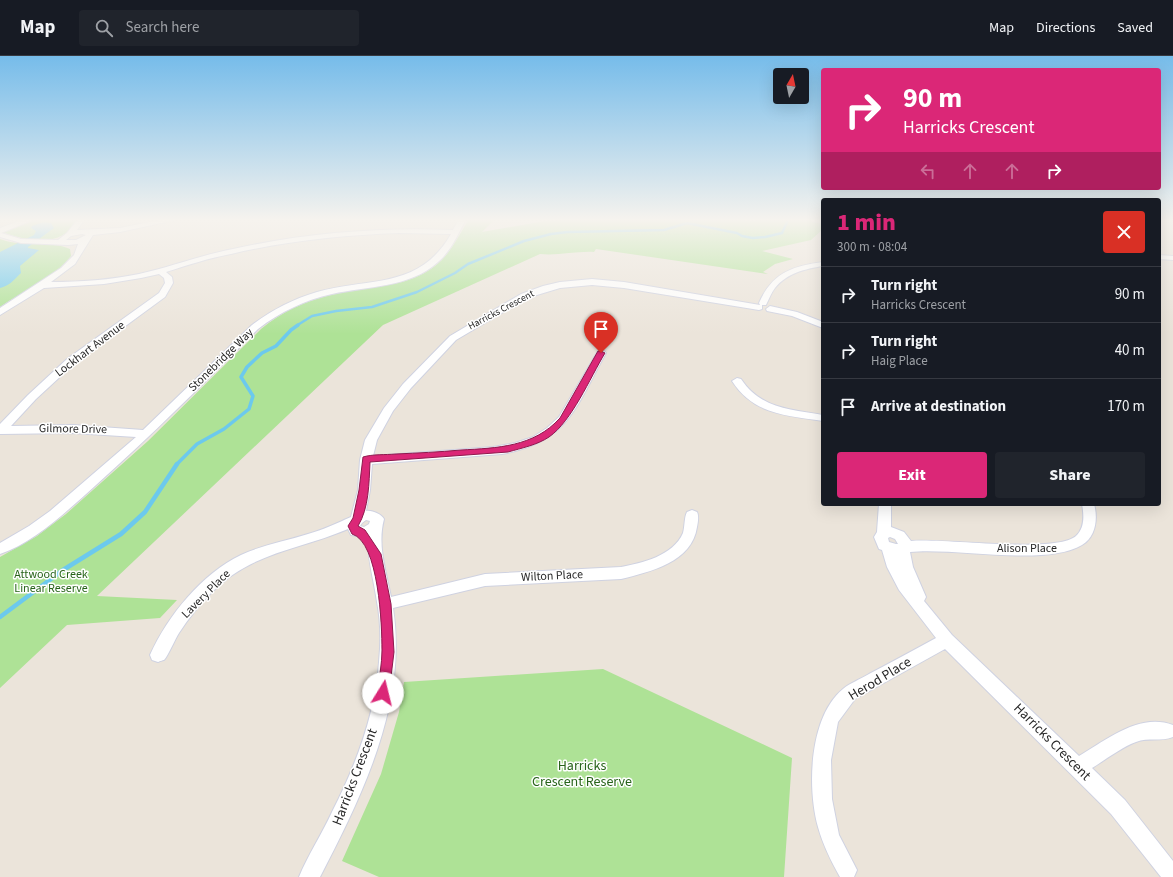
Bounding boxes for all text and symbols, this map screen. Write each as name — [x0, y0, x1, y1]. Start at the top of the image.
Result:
search box — [79, 10, 359, 46]
text: Map — [20, 14, 55, 41]
icon: search — [93, 17, 115, 39]
text: Search here — [125, 17, 199, 38]
text: Map — [989, 18, 1014, 38]
text: Directions — [1036, 18, 1095, 38]
text: Saved — [1117, 18, 1153, 38]
north arrow — [773, 68, 809, 104]
map controls — [773, 68, 809, 104]
text: 90 m — [903, 78, 962, 118]
icon: right — [837, 84, 889, 136]
text: Harricks Crescent — [903, 115, 1035, 140]
icon: left — [917, 160, 939, 182]
icon: ahead — [959, 160, 981, 182]
icon: ahead — [1001, 160, 1023, 182]
icon: right — [1043, 160, 1065, 182]
text: 1 min — [837, 205, 896, 240]
button: close — [1103, 211, 1145, 253]
text: 300 m · 08:04 — [837, 238, 907, 256]
text: Turn right — [871, 275, 937, 296]
icon: right — [837, 284, 859, 306]
text: 90 m — [1115, 284, 1145, 305]
street label: Harricks Crescent — [465, 286, 537, 333]
text: Harricks Crescent — [871, 296, 966, 314]
pin — [584, 312, 618, 353]
street label: Lockhart Avenue — [51, 317, 129, 381]
icon: arrive — [590, 318, 612, 340]
street label: Stonebridge Way — [185, 324, 258, 395]
text: Turn right — [871, 331, 937, 352]
icon: right — [837, 340, 859, 362]
text: 40 m — [1115, 340, 1145, 361]
text: Haig Place — [871, 352, 928, 370]
icon: arrive — [837, 396, 859, 418]
text: Arrive at destination — [871, 396, 1006, 417]
text: 170 m — [1107, 396, 1145, 417]
street label: Gilmore Drive — [39, 420, 107, 438]
button: Exit — [837, 452, 987, 498]
button: Share — [995, 452, 1145, 498]
street label: Alison Place — [997, 540, 1057, 557]
park label: Attwood Creek Linear Reserve — [14, 566, 88, 597]
street label: Lavery Place — [178, 566, 234, 622]
street label: Wilton Place — [521, 566, 583, 586]
street label: Herod Place — [845, 652, 915, 706]
position arrow — [362, 672, 404, 714]
street label: Harricks Crescent — [1009, 699, 1095, 785]
street label: Harricks Crescent — [327, 725, 383, 828]
park label: Harricks Crescent Reserve — [532, 756, 632, 792]

